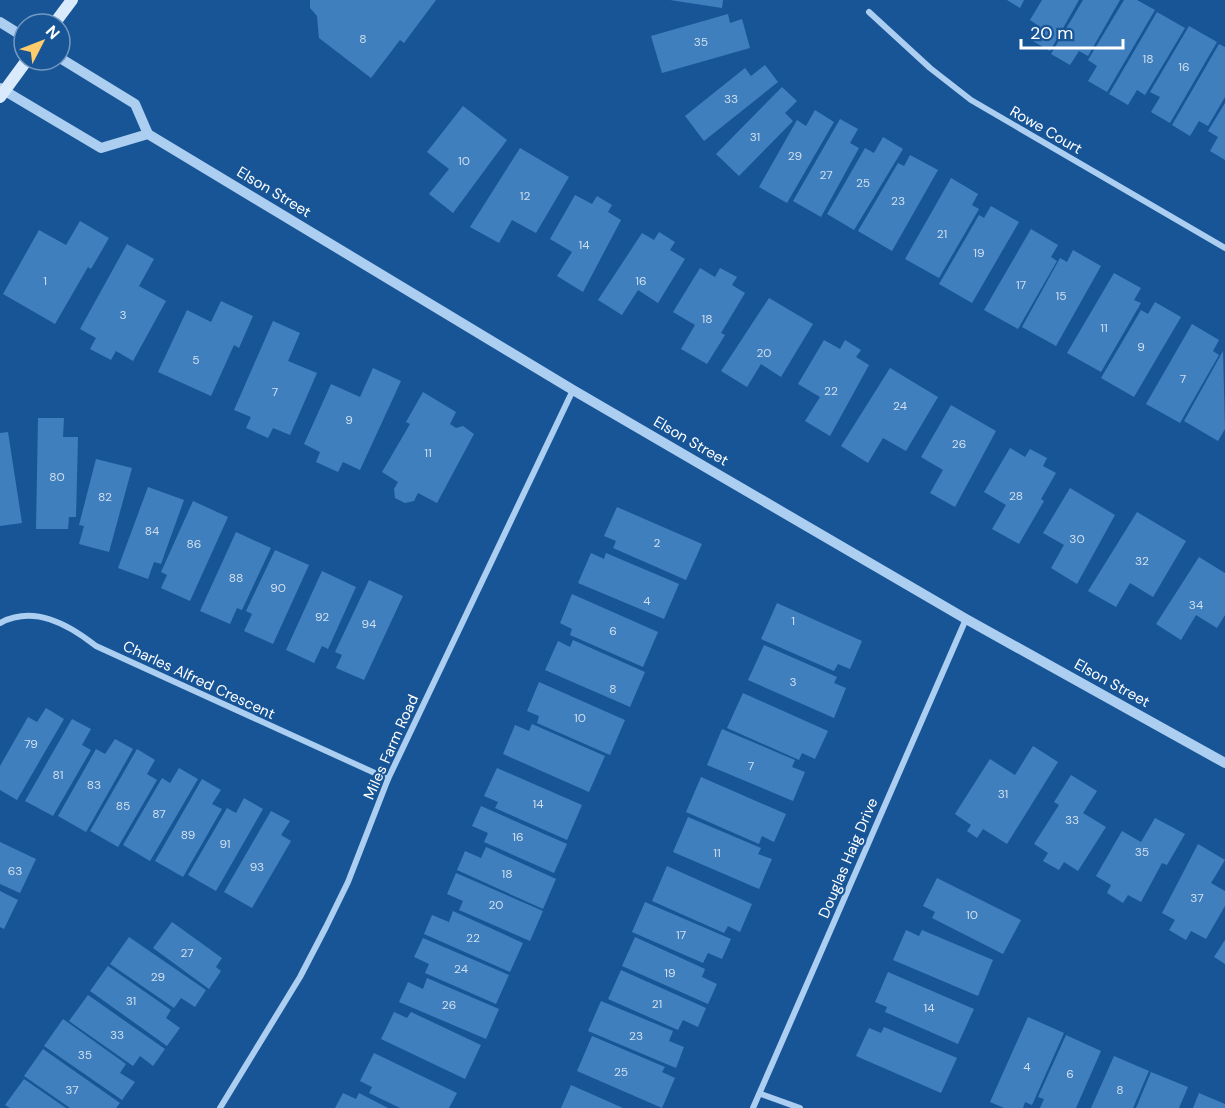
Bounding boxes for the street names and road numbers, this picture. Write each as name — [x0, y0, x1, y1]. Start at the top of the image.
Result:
street label: Rowe Court — [1006, 101, 1086, 159]
street label: Elson Street — [233, 162, 315, 222]
street label: Elson Street — [650, 411, 732, 471]
street label: Charles Alfred Crescent — [120, 636, 278, 724]
street label: Elson Street — [1071, 654, 1153, 712]
street label: Miles Farm Road — [359, 691, 423, 803]
street label: Douglas Haig Drive — [814, 795, 882, 921]

